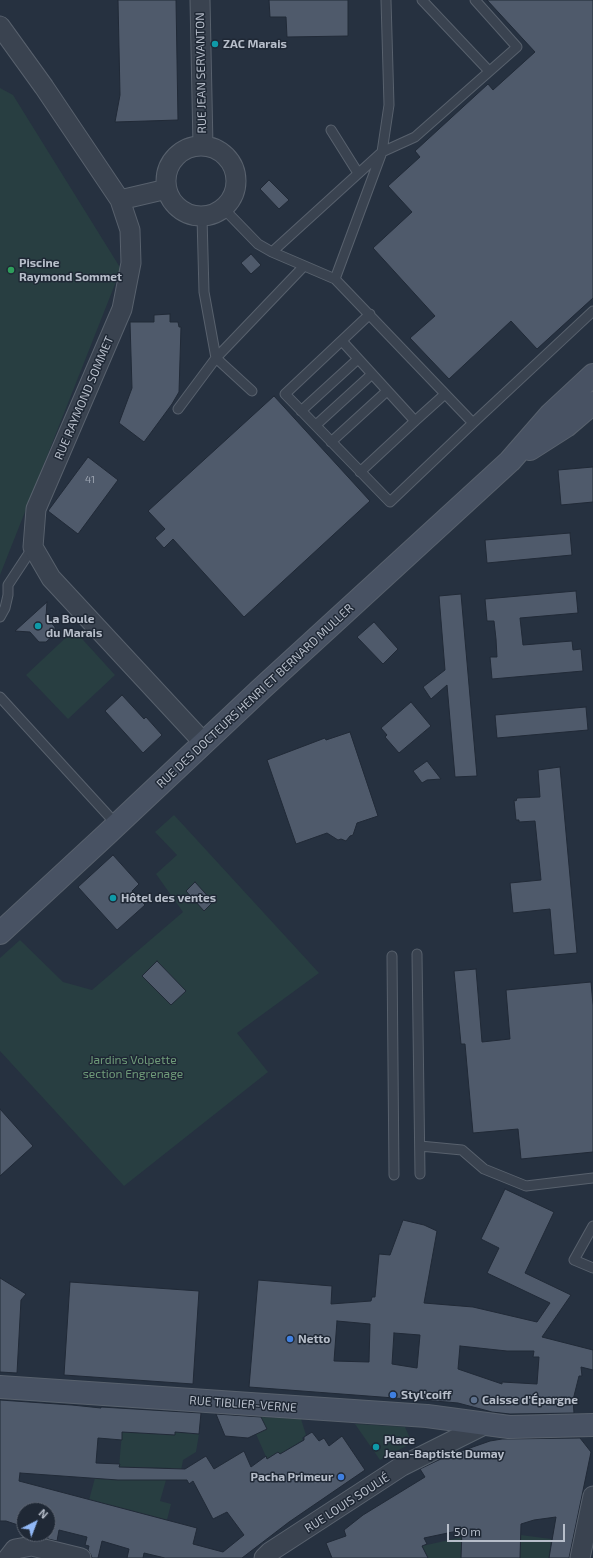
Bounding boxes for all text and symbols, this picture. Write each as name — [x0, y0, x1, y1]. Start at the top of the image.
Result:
street label: RUE JEAN SERVANTON — [193, 12, 209, 134]
place label: ZAC Marais — [223, 37, 287, 51]
marker: ZAC Marais — [210, 39, 220, 49]
place label: Piscine Raymond Sommet — [19, 256, 122, 284]
marker: Piscine Raymond Sommet — [6, 265, 16, 275]
street label: RUE RAYMOND SOMMET — [51, 334, 117, 462]
house number: 41 — [85, 474, 95, 486]
street label: RUE DES DOCTEURS HENRI ET BERNARD MULLER — [154, 601, 356, 791]
place label: La Boule du Marais — [46, 612, 102, 640]
marker: La Boule du Marais — [33, 621, 43, 631]
place label: Hôtel des ventes — [121, 891, 216, 905]
marker: Hôtel des ventes — [108, 893, 118, 903]
park label: Jardins Volpette section Engrenage — [83, 1053, 183, 1081]
place label: Netto — [298, 1332, 330, 1346]
marker: Netto — [285, 1334, 295, 1344]
place label: Styl'coiff — [401, 1388, 451, 1402]
marker: Styl'coiff — [388, 1390, 398, 1400]
street label: RUE TIBLIER-VERNE — [189, 1393, 297, 1415]
place label: Caisse d'Épargne — [482, 1393, 578, 1407]
marker: Caisse d'Épargne — [469, 1395, 479, 1405]
place label: Place Jean-Baptiste Dumay — [384, 1433, 504, 1461]
marker: Place Jean-Baptiste Dumay — [371, 1442, 381, 1452]
place label: Pacha Primeur — [251, 1470, 333, 1484]
street label: RUE LOUIS SOULIÉ — [302, 1470, 392, 1536]
marker: Pacha Primeur — [336, 1472, 346, 1482]
north arrow — [16, 1502, 56, 1542]
text: N — [36, 1506, 51, 1521]
scale bar — [449, 1516, 567, 1542]
text: 50 m — [454, 1524, 481, 1538]

